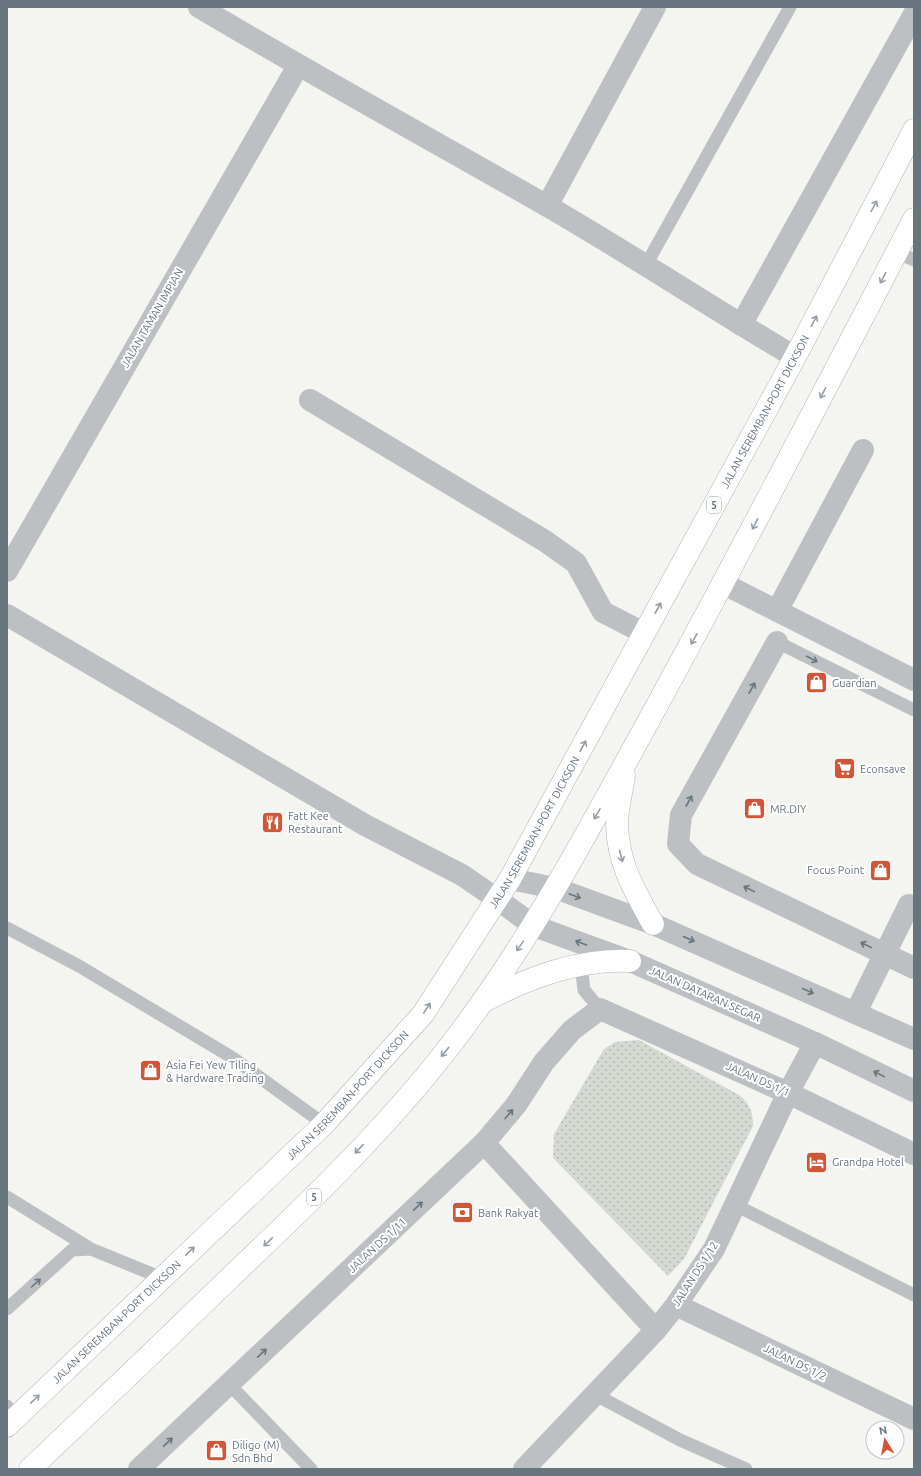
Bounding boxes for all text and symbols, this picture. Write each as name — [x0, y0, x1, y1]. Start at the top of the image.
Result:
one-way arrow — [871, 200, 878, 212]
street label: JALAN TAMAN IMPIAN — [119, 266, 185, 370]
one-way arrow — [879, 272, 886, 284]
one-way arrow — [810, 315, 818, 327]
street label: JALAN SEREMBAN-PORT DICKSON — [719, 333, 812, 490]
one-way arrow — [819, 387, 826, 399]
road number: 5 — [707, 497, 721, 513]
one-way arrow — [751, 518, 758, 530]
one-way arrow — [655, 602, 663, 614]
one-way arrow — [689, 633, 697, 645]
one-way arrow — [806, 656, 818, 664]
shop icon: Guardian — [804, 670, 830, 696]
place label: Guardian — [832, 677, 876, 689]
one-way arrow — [749, 682, 756, 694]
one-way arrow — [579, 741, 587, 753]
street label: JALAN SEREMBAN-PORT DICKSON — [487, 754, 582, 911]
supermarket icon: Econsave — [831, 756, 857, 782]
place label: Econsave — [860, 763, 906, 775]
one-way arrow — [685, 795, 693, 807]
shop icon: MR.DIY — [742, 796, 768, 822]
place label: MR.DIY — [770, 803, 807, 815]
one-way arrow — [592, 808, 600, 820]
restaurant icon: Fatt Kee Restaurant — [259, 809, 285, 835]
place label: Fatt Kee Restaurant — [288, 810, 343, 835]
one-way arrow — [618, 849, 626, 862]
shop icon: Focus Point — [867, 857, 893, 883]
place label: Focus Point — [807, 864, 865, 876]
one-way arrow — [743, 885, 755, 892]
one-way arrow — [569, 892, 581, 900]
one-way arrow — [683, 936, 695, 943]
one-way arrow — [574, 939, 587, 946]
one-way arrow — [516, 940, 524, 951]
one-way arrow — [861, 941, 873, 948]
street label: JALAN DATARAN SEGAR — [647, 964, 763, 1024]
one-way arrow — [802, 988, 814, 995]
one-way arrow — [423, 1003, 431, 1014]
street label: JALAN SEREMBAN-PORT DICKSON — [284, 1028, 411, 1162]
one-way arrow — [441, 1046, 450, 1057]
shop icon: Asia Fei Yew Tiling & Hardware Trading — [138, 1058, 164, 1084]
place label: Asia Fei Yew Tiling & Hardware Trading — [166, 1059, 264, 1084]
street label: JALAN DS 1/1 — [724, 1060, 792, 1098]
one-way arrow — [873, 1070, 885, 1077]
one-way arrow — [504, 1108, 513, 1119]
one-way arrow — [355, 1144, 364, 1155]
hotel icon: Grandpa Hotel — [804, 1149, 830, 1175]
place label: Grandpa Hotel — [832, 1156, 904, 1168]
road number: 5 — [307, 1189, 321, 1205]
bank icon: Bank Rakyat — [450, 1200, 476, 1226]
one-way arrow — [413, 1201, 423, 1211]
place label: Bank Rakyat — [478, 1207, 539, 1219]
street label: JALAN DS 1/11 — [346, 1215, 408, 1275]
one-way arrow — [263, 1237, 273, 1247]
street label: JALAN DS 1/12 — [670, 1239, 720, 1309]
one-way arrow — [185, 1246, 195, 1256]
street label: JALAN SEREMBAN-PORT DICKSON — [50, 1258, 183, 1386]
one-way arrow — [31, 1279, 41, 1288]
street label: JALAN DS 1/2 — [762, 1342, 828, 1382]
one-way arrow — [257, 1348, 267, 1358]
one-way arrow — [30, 1394, 40, 1404]
north arrow — [865, 1420, 905, 1460]
text: N — [878, 1424, 888, 1437]
one-way arrow — [162, 1438, 172, 1447]
shop icon: Diligo (M) Sdn Bhd — [204, 1438, 230, 1464]
place label: Diligo (M) Sdn Bhd — [232, 1439, 280, 1464]

